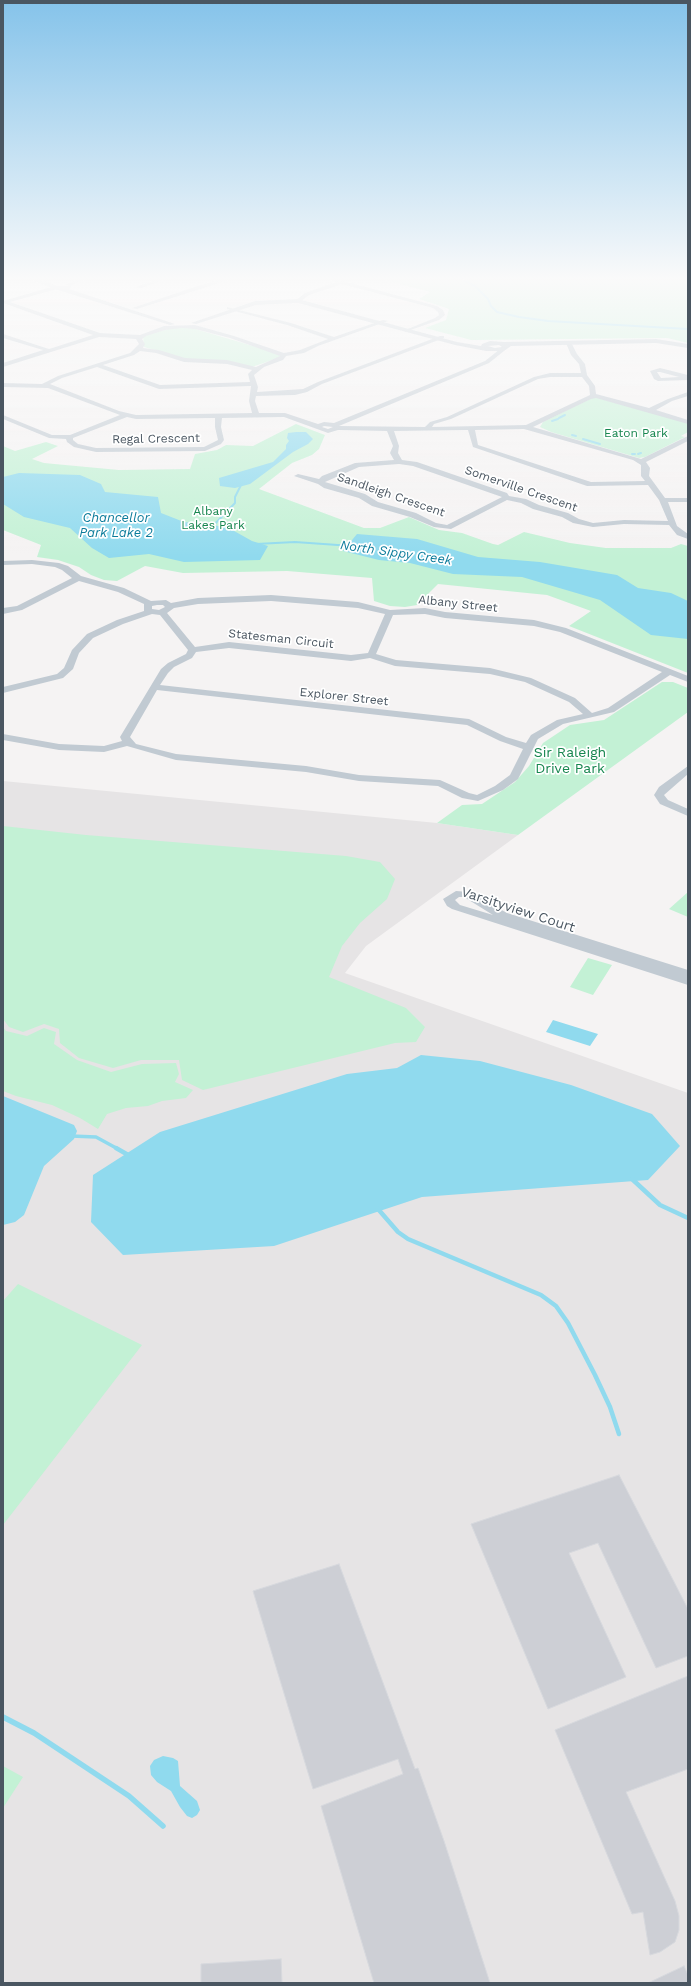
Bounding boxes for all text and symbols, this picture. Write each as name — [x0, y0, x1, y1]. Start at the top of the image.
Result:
park label: Eaton Park — [604, 426, 668, 440]
street label: Regal Crescent — [112, 431, 200, 447]
street label: Somerville Crescent — [463, 463, 579, 515]
street label: Sandleigh Crescent — [335, 470, 447, 520]
park label: Albany Lakes Park — [181, 504, 245, 532]
water label: Chancellor Park Lake 2 — [79, 510, 153, 541]
water label: North Sippy Creek — [339, 537, 453, 569]
street label: Albany Street — [418, 593, 498, 615]
street label: Statesman Circuit — [228, 626, 334, 652]
street label: Explorer Street — [299, 685, 389, 709]
park label: Sir Raleigh Drive Park — [534, 745, 606, 778]
street label: Varsityview Court — [459, 884, 577, 936]

